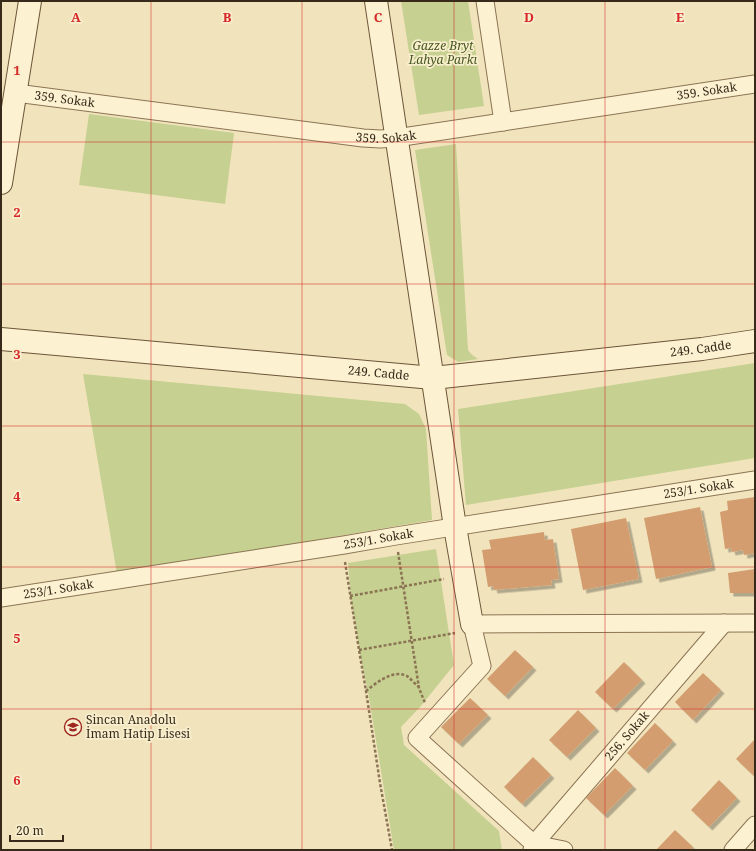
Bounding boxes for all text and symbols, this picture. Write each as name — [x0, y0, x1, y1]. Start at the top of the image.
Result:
text: A — [71, 8, 81, 26]
text: B — [223, 8, 232, 26]
text: C — [374, 8, 383, 26]
text: D — [524, 8, 534, 26]
text: E — [676, 8, 685, 26]
park label: Gazze Bryt Lahya Parkı — [408, 37, 477, 68]
text: 1 — [13, 61, 21, 79]
street label: 359. Sokak — [675, 78, 739, 104]
street label: 359. Sokak — [34, 86, 97, 111]
street label: 359. Sokak — [355, 126, 418, 147]
text: 2 — [13, 203, 21, 221]
street label: 249. Cadde — [669, 336, 732, 360]
text: 3 — [13, 345, 21, 363]
street label: 249. Cadde — [347, 361, 410, 384]
street label: 253/1. Sokak — [662, 474, 736, 502]
text: 4 — [13, 487, 21, 505]
street label: 253/1. Sokak — [342, 524, 416, 553]
street label: 253/1. Sokak — [22, 575, 95, 602]
text: 5 — [13, 629, 21, 647]
street label: 256. Sokak — [600, 706, 653, 764]
place label: Sincan Anadolu İmam Hatip Lisesi — [86, 711, 190, 742]
school or university icon: Sincan Anadolu İmam Hatip Lisesi — [63, 717, 83, 737]
text: 6 — [13, 771, 21, 789]
scale bar — [10, 817, 63, 843]
text: 20 m — [16, 822, 44, 839]

